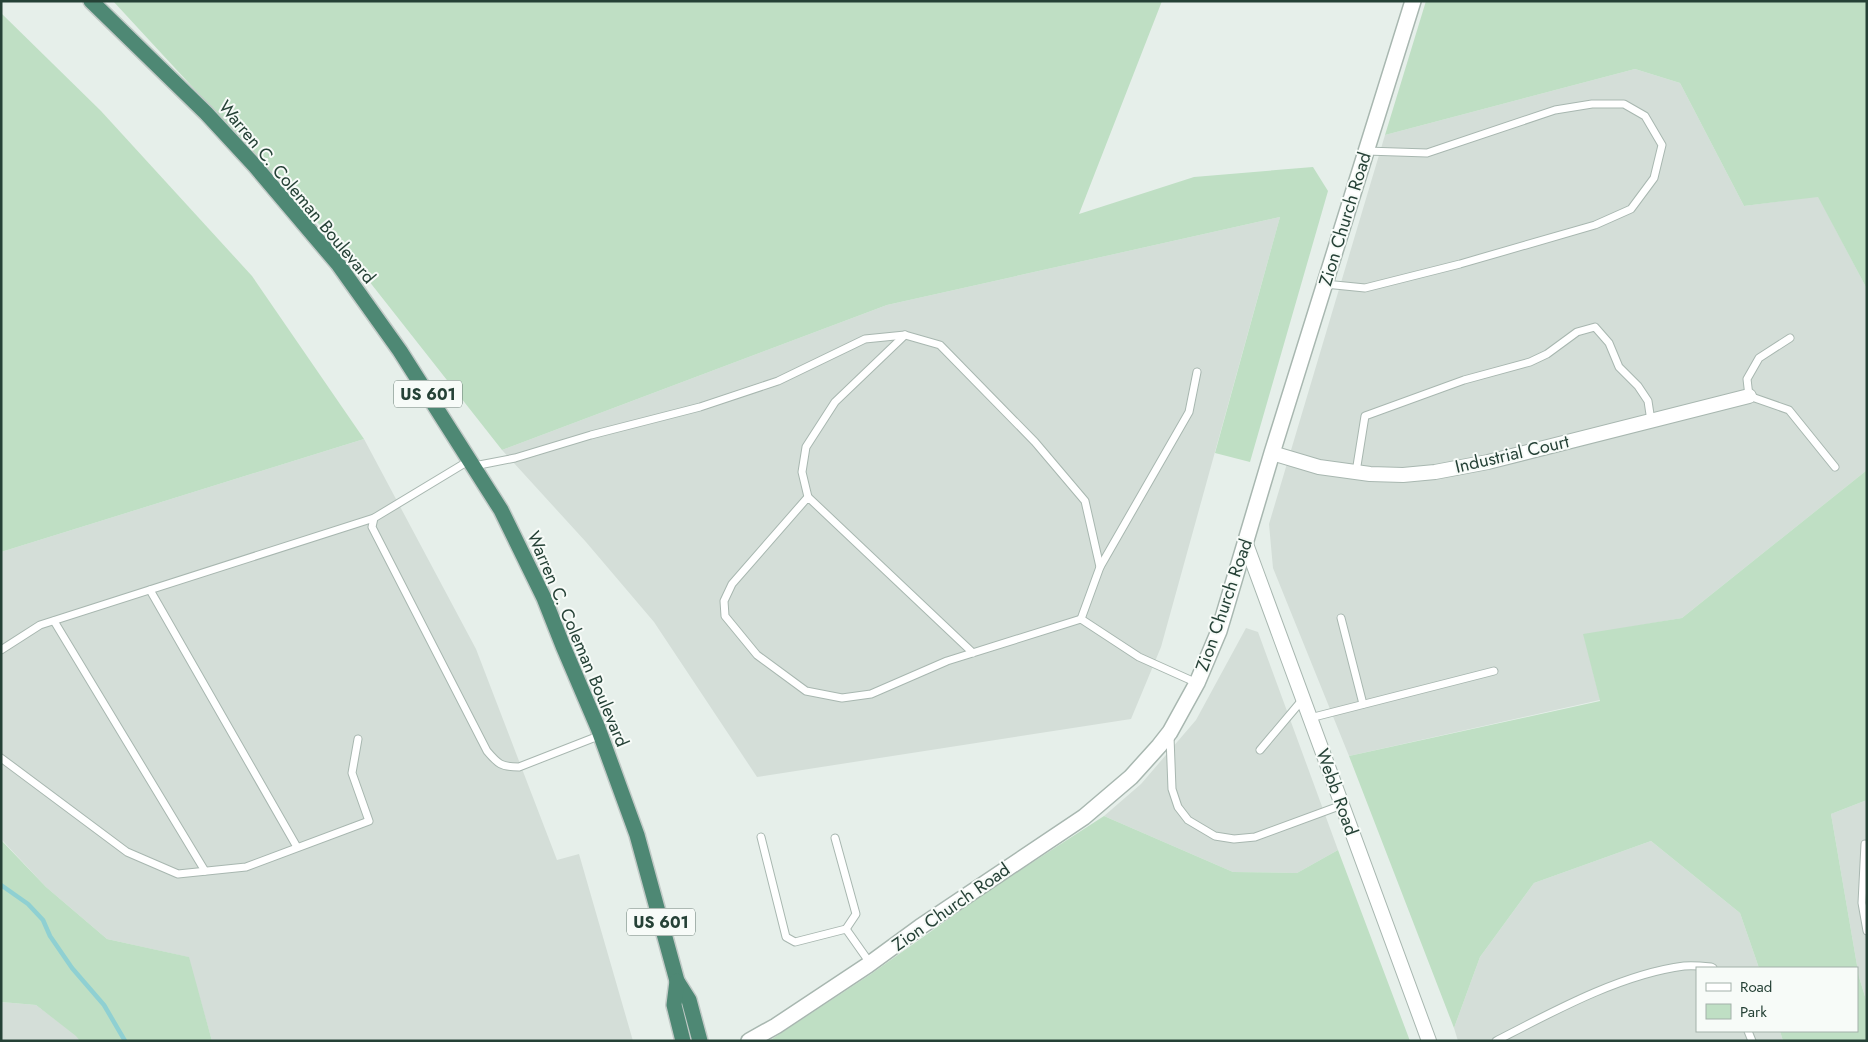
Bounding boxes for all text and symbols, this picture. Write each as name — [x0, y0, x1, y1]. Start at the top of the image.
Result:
street label: Warren C. Coleman Boulevard — [212, 95, 382, 289]
street label: Zion Church Road — [1312, 149, 1378, 289]
road number: US 601 — [394, 380, 462, 408]
street label: Industrial Court — [1452, 428, 1572, 480]
street label: Warren C. Coleman Boulevard — [521, 527, 635, 751]
street label: Zion Church Road — [1189, 535, 1259, 675]
street label: Webb Road — [1309, 745, 1365, 839]
street label: Zion Church Road — [887, 857, 1015, 957]
road number: US 601 — [627, 909, 695, 936]
legend — [1696, 967, 1858, 1032]
text: Road — [1740, 976, 1772, 998]
text: Park — [1740, 1001, 1767, 1023]

